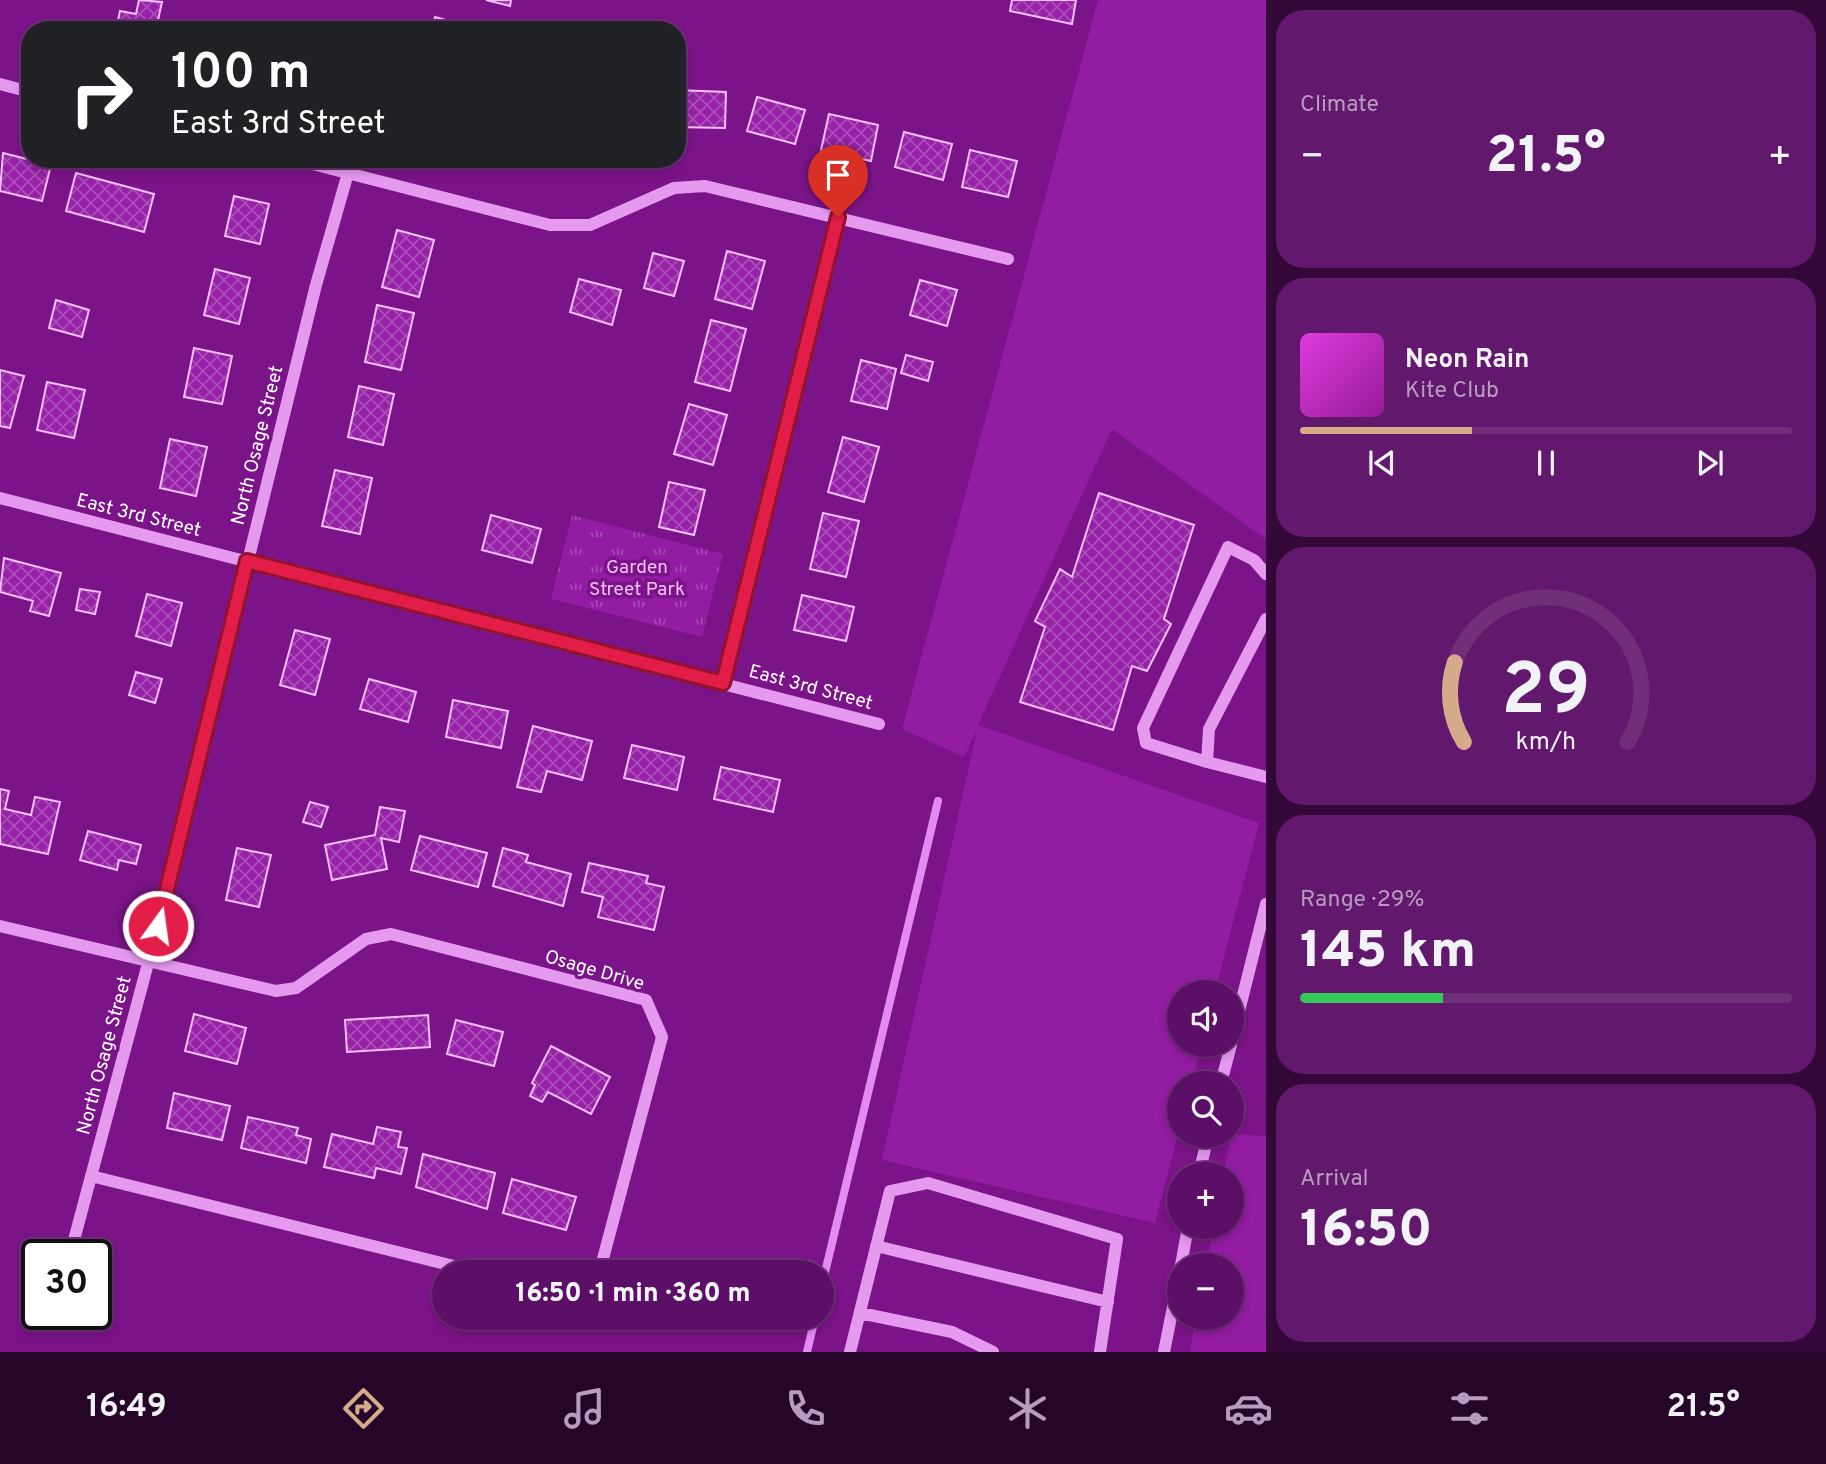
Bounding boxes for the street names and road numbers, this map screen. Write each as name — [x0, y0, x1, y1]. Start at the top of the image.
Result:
street label: North Osage Street — [227, 363, 289, 528]
street label: East 3rd Street — [74, 489, 203, 543]
street label: East 3rd Street — [746, 660, 875, 716]
street label: Osage Drive — [542, 945, 647, 997]
street label: North Osage Street — [72, 973, 138, 1138]

